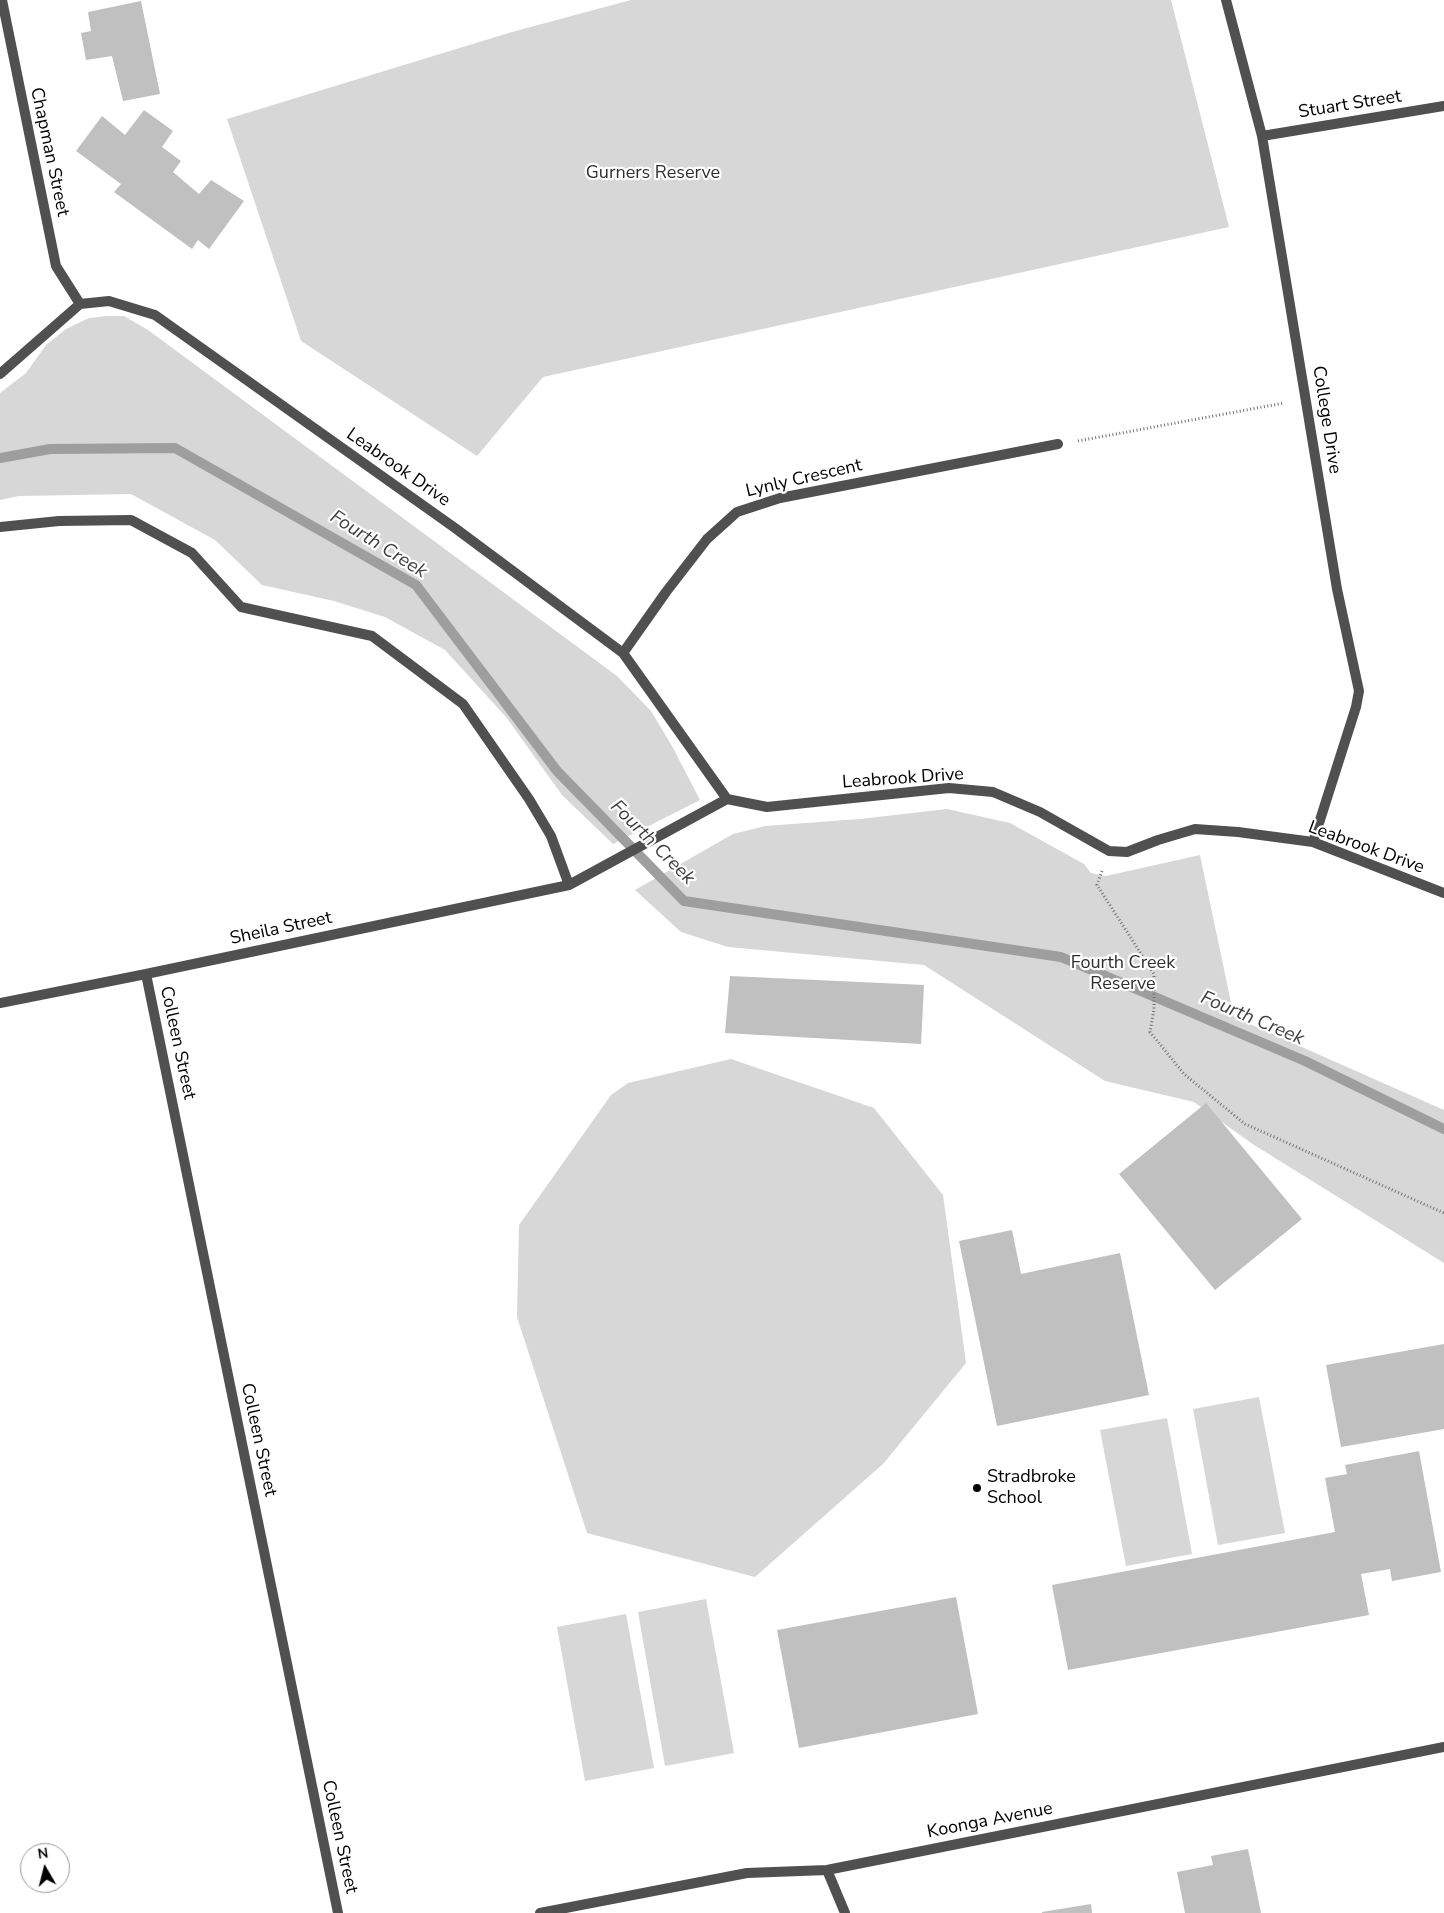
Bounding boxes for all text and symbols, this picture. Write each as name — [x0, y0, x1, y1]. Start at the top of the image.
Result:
street label: Chapman Street — [25, 86, 73, 218]
street label: Stuart Street — [1297, 86, 1403, 124]
park label: Gurners Reserve — [586, 163, 720, 185]
street label: College Drive — [1307, 364, 1345, 476]
street label: Leabrook Drive — [342, 424, 454, 512]
street label: Lynly Crescent — [744, 455, 864, 503]
water label: Fourth Creek — [325, 506, 431, 584]
street label: Leabrook Drive — [841, 764, 965, 794]
water label: Fourth Creek — [605, 796, 699, 890]
street label: Leabrook Drive — [1305, 817, 1427, 879]
street label: Sheila Street — [228, 908, 334, 950]
park label: Fourth Creek Reserve — [1071, 953, 1175, 996]
street label: Colleen Street — [154, 984, 200, 1102]
water label: Fourth Creek — [1197, 987, 1307, 1051]
street label: Colleen Street — [235, 1381, 281, 1499]
place label: Stradbroke School — [987, 1467, 1076, 1510]
marker: Stradbroke School — [971, 1482, 983, 1494]
street label: Colleen Street — [316, 1778, 362, 1896]
street label: Koonga Avenue — [925, 1798, 1055, 1844]
north arrow — [20, 1843, 70, 1893]
text: N — [36, 1844, 49, 1864]

